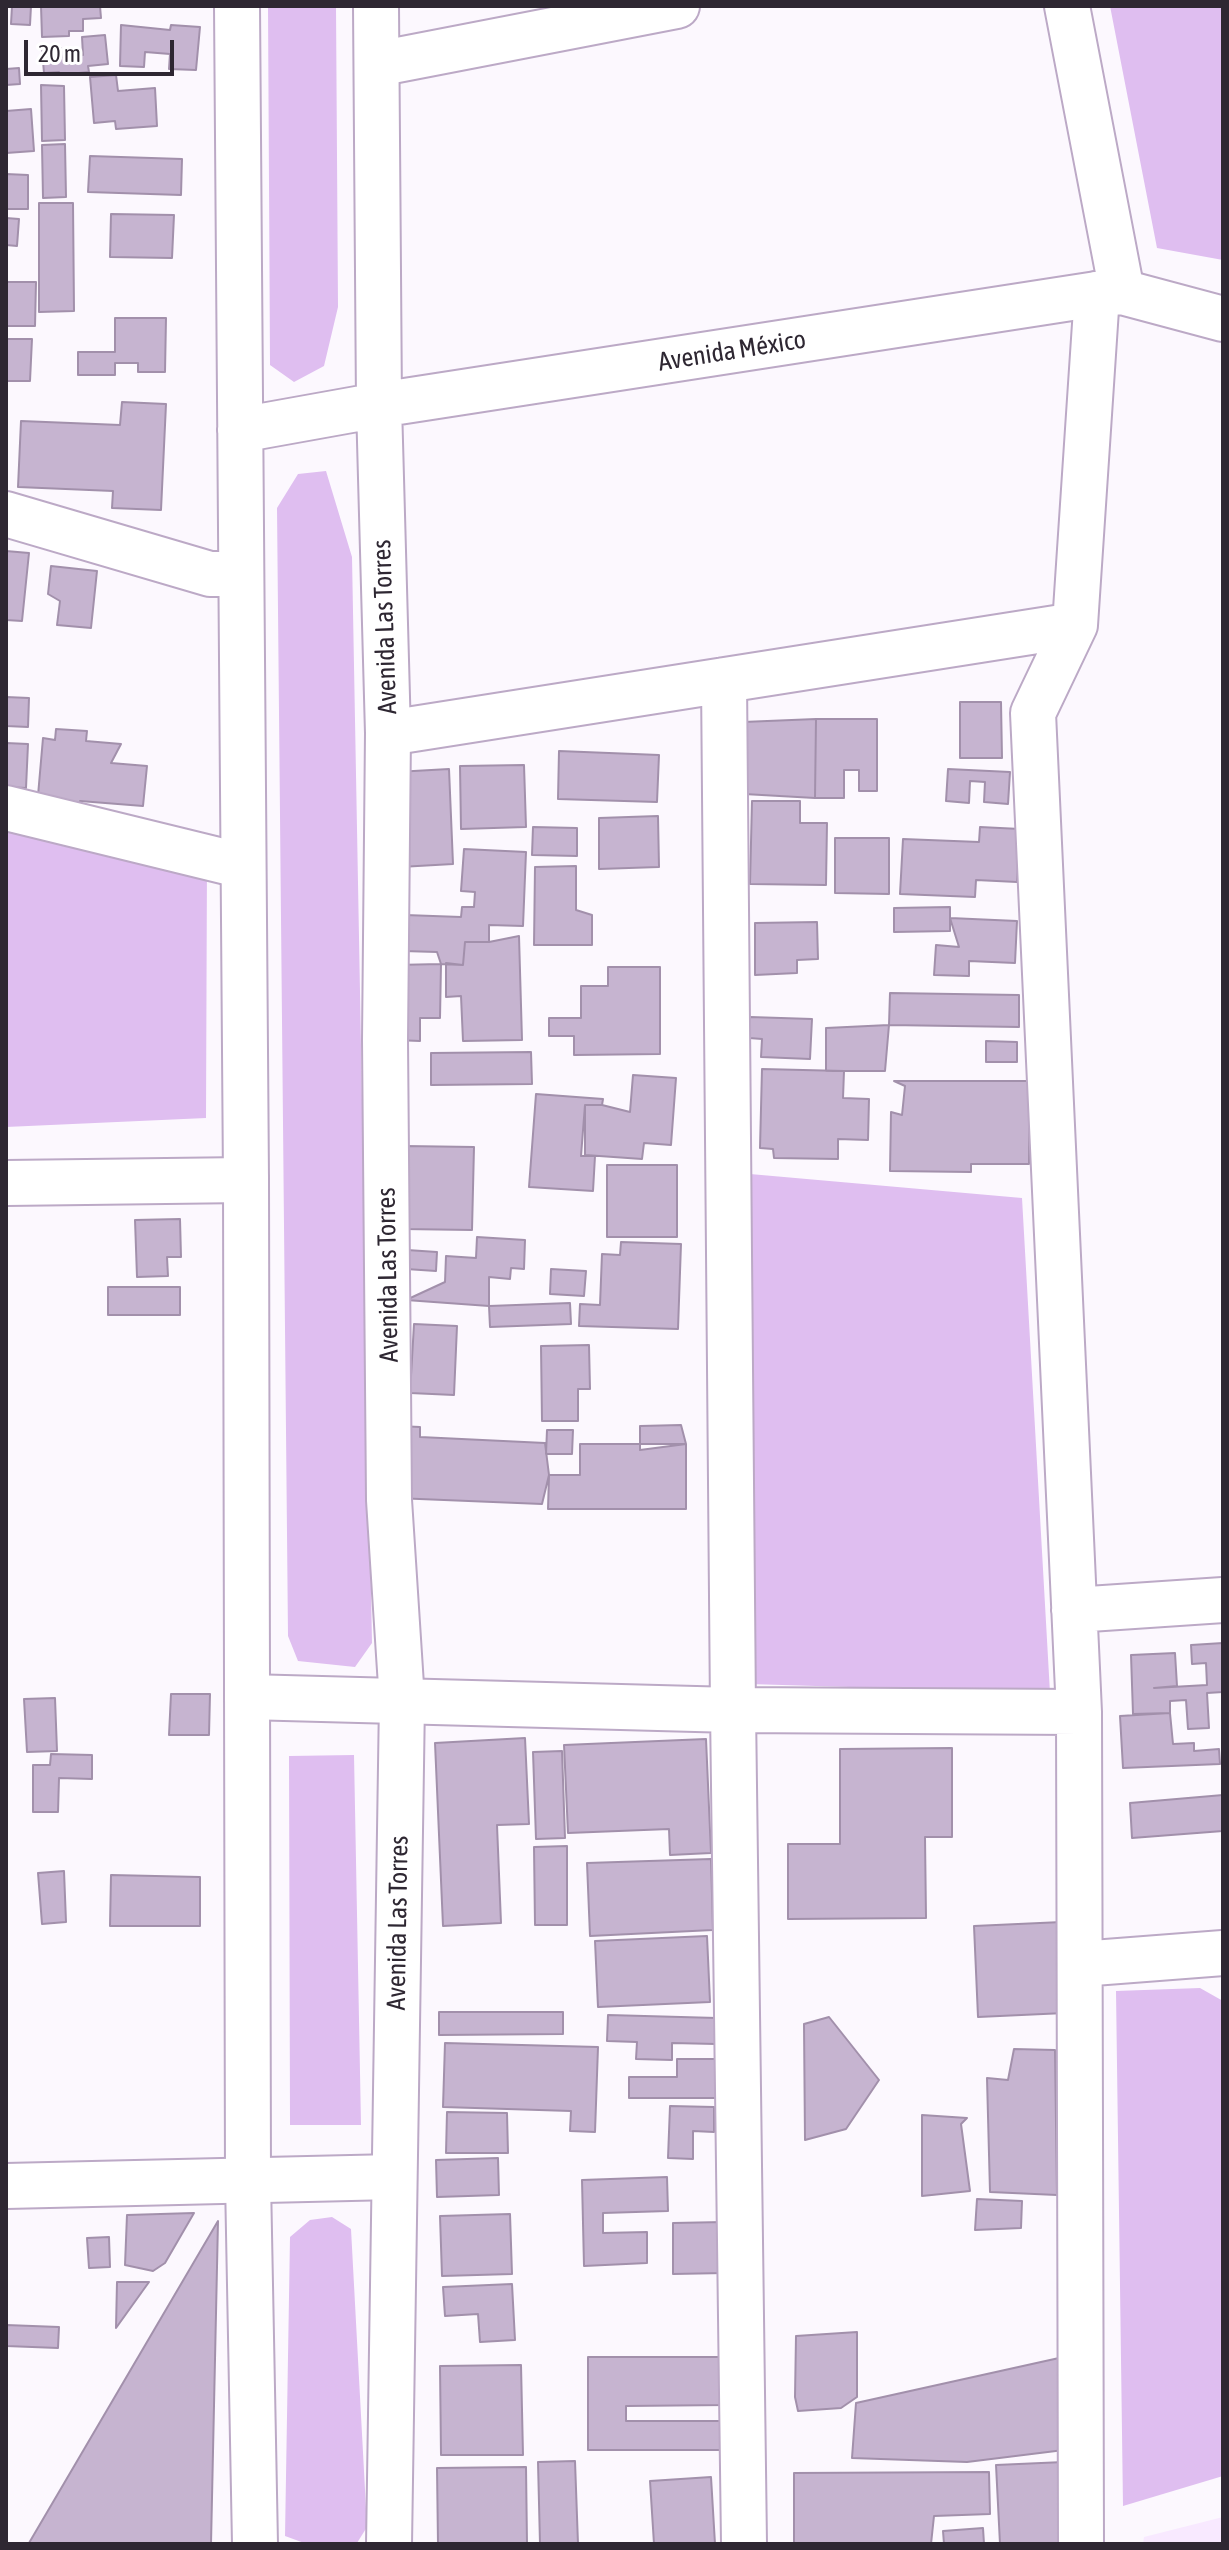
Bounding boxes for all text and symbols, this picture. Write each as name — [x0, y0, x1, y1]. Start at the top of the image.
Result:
scale bar — [28, 24, 178, 74]
text: 20 m — [38, 40, 81, 67]
street label: Avenida México — [656, 324, 808, 378]
street label: Avenida Las Torres — [366, 539, 404, 715]
street label: Avenida Las Torres — [371, 1187, 405, 1363]
street label: Avenida Las Torres — [381, 1835, 415, 2011]

